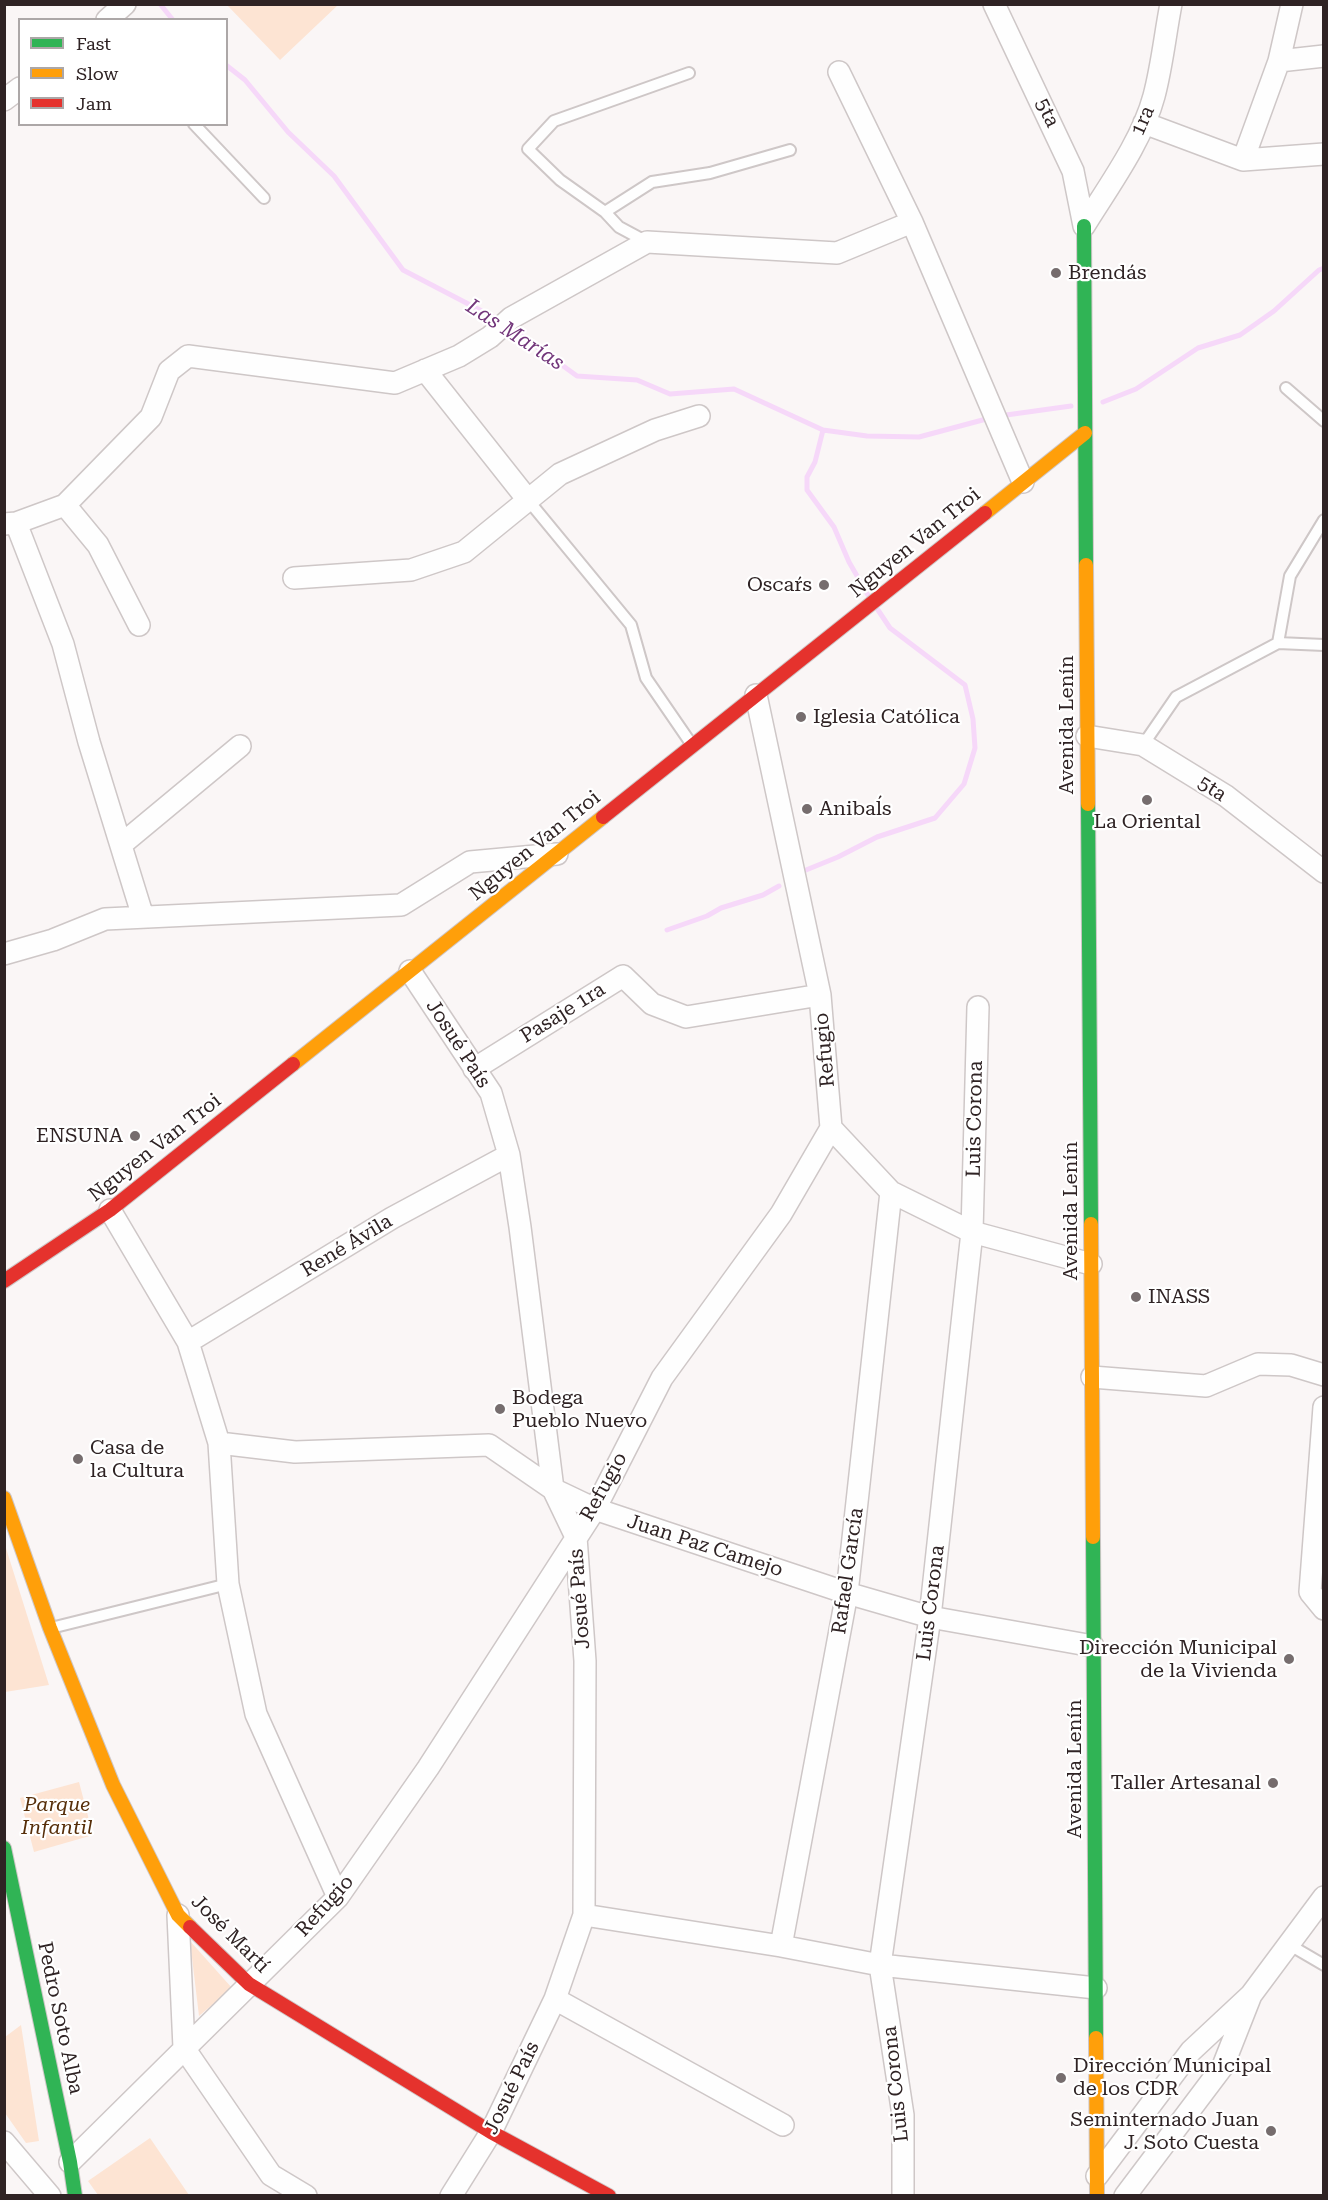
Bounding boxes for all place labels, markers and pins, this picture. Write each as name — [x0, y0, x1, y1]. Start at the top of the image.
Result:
place label: Brenda´s — [1068, 261, 1146, 285]
marker: Brenda´s — [1049, 266, 1063, 280]
place label: Oscar´s — [747, 573, 812, 597]
marker: Oscar´s — [817, 578, 831, 592]
place label: Iglesia Católica — [813, 705, 960, 729]
marker: Iglesia Católica — [794, 710, 808, 724]
marker: La Oriental — [1140, 793, 1154, 807]
place label: Anibal´s — [819, 797, 891, 821]
marker: Anibal´s — [800, 802, 814, 816]
place label: La Oriental — [1093, 810, 1201, 834]
place label: ENSUNA — [36, 1124, 123, 1148]
marker: ENSUNA — [128, 1129, 142, 1143]
place label: INASS — [1148, 1285, 1210, 1309]
marker: INASS — [1129, 1290, 1143, 1304]
place label: Bodega Pueblo Nuevo — [512, 1386, 647, 1433]
marker: Bodega Pueblo Nuevo — [493, 1402, 507, 1416]
place label: Casa de la Cultura — [90, 1436, 184, 1483]
marker: Casa de la Cultura — [71, 1452, 85, 1466]
place label: Dirección Municipal de la Vivienda — [1079, 1636, 1277, 1683]
marker: Dirección Municipal de la Vivienda — [1282, 1652, 1296, 1666]
place label: Taller Artesanal — [1111, 1771, 1261, 1795]
marker: Taller Artesanal — [1266, 1776, 1280, 1790]
place label: Dirección Municipal de los CDR — [1073, 2054, 1271, 2101]
marker: Dirección Municipal de los CDR — [1054, 2071, 1068, 2085]
place label: Seminternado Juan J. Soto Cuesta — [1070, 2108, 1259, 2155]
marker: Seminternado Juan J. Soto Cuesta — [1264, 2124, 1278, 2138]

